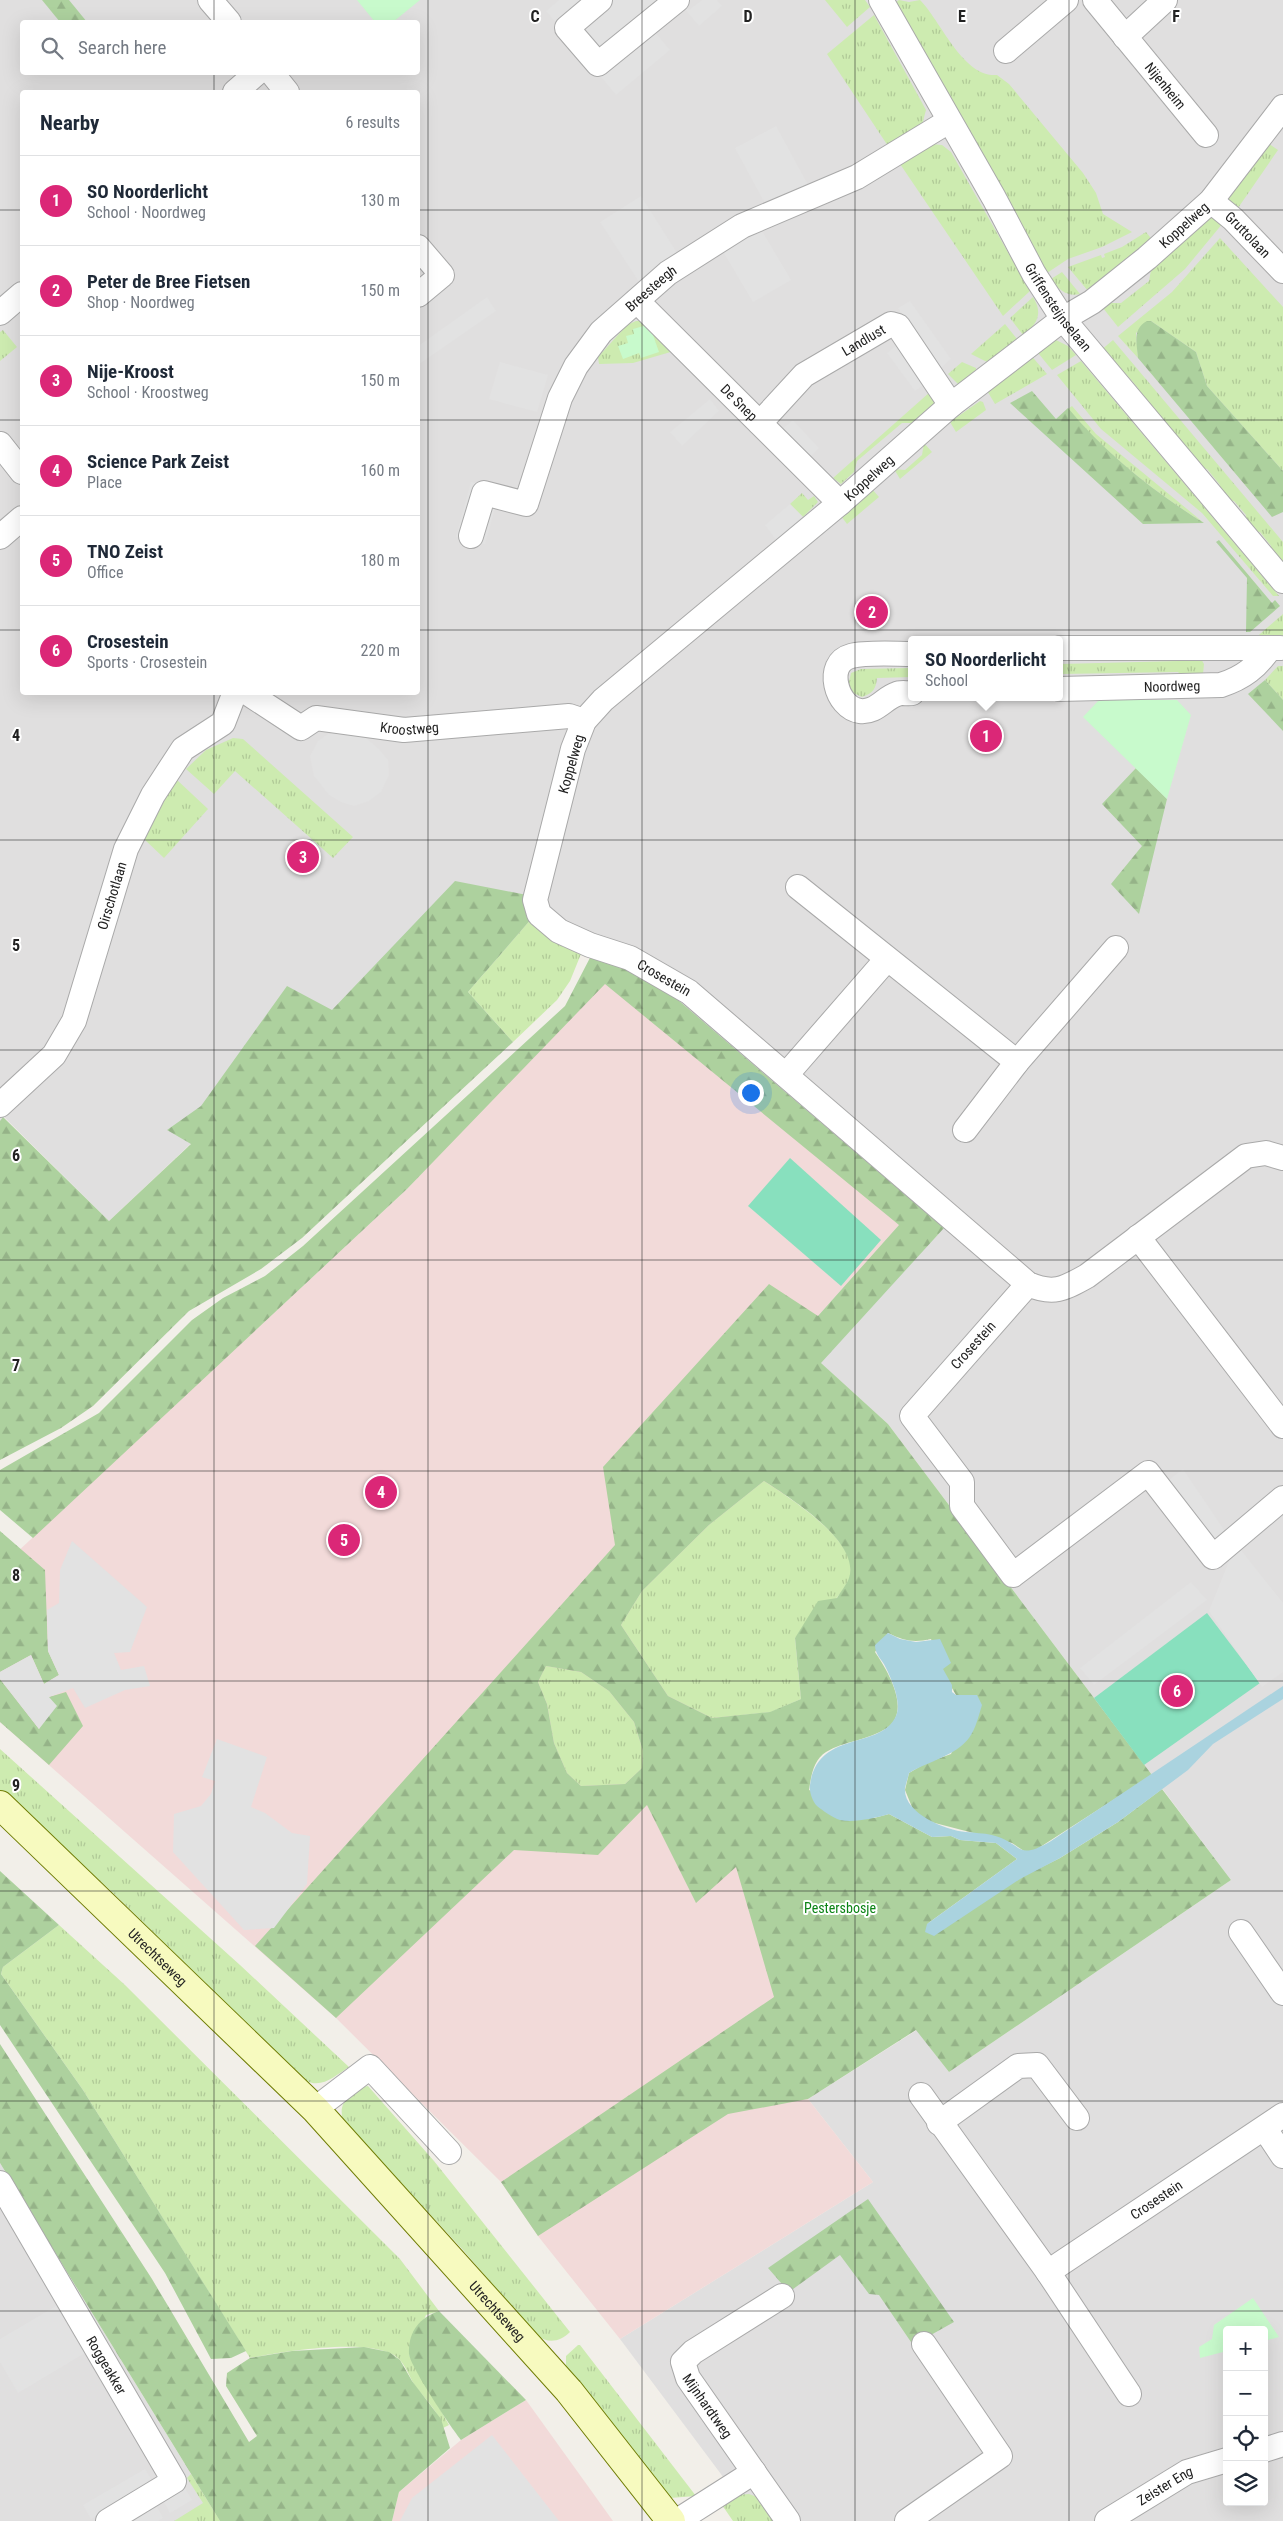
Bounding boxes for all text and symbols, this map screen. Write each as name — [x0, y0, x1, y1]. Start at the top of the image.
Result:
text: C — [530, 7, 540, 26]
text: D — [743, 7, 753, 26]
text: E — [958, 7, 966, 26]
text: F — [1172, 7, 1180, 26]
search box — [20, 20, 420, 75]
icon: search — [38, 34, 66, 62]
text: Search here — [78, 36, 166, 59]
street label: Nijenheim — [1142, 59, 1189, 112]
text: Nearby — [40, 111, 99, 135]
text: 6 results — [345, 113, 400, 132]
text: SO Noorderlicht — [87, 180, 208, 203]
text: 1 — [52, 191, 60, 210]
text: 130 m — [361, 191, 400, 210]
street label: Koppelweg — [1156, 199, 1212, 251]
text: School · Noordweg — [87, 203, 206, 222]
street label: Gruttolaan — [1222, 208, 1274, 261]
street label: Griffensteijnselaan — [1022, 260, 1095, 355]
street label: Breesteegh — [622, 262, 679, 315]
text: Peter de Bree Fietsen — [87, 270, 250, 293]
text: 2 — [52, 281, 60, 300]
text: 150 m — [361, 281, 400, 300]
text: Shop · Noordweg — [87, 293, 195, 312]
street label: Landlust — [839, 321, 888, 359]
text: Nije-Kroost — [87, 360, 174, 383]
text: 3 — [52, 371, 60, 390]
text: 150 m — [361, 371, 400, 390]
street label: De Snep — [717, 381, 761, 424]
text: School · Kroostweg — [87, 383, 209, 402]
text: Science Park Zeist — [87, 450, 229, 473]
street label: Koppelweg — [841, 452, 897, 504]
text: 4 — [52, 461, 60, 480]
text: 160 m — [361, 461, 400, 480]
text: Place — [87, 473, 122, 492]
text: TNO Zeist — [87, 540, 163, 563]
text: 5 — [52, 551, 60, 570]
text: 180 m — [361, 551, 400, 570]
text: Office — [87, 563, 123, 582]
pin: 2 — [856, 593, 888, 631]
text: Crosestein — [87, 630, 169, 653]
popup — [908, 636, 1063, 701]
text: 6 — [52, 641, 60, 660]
text: 220 m — [361, 641, 400, 660]
text: SO Noorderlicht — [925, 648, 1046, 671]
text: Sports · Crosestein — [87, 653, 207, 672]
text: School — [925, 671, 968, 690]
street label: Noordweg — [1144, 678, 1200, 695]
pin: 1 — [970, 717, 1002, 755]
street label: Kroostweg — [379, 719, 439, 738]
text: 4 — [12, 726, 20, 745]
street label: Koppelweg — [555, 733, 587, 795]
pin: 3 — [287, 838, 319, 876]
street label: Oirschotlaan — [94, 860, 130, 932]
text: 5 — [12, 936, 20, 955]
street label: Crosestein — [634, 956, 694, 999]
your location — [738, 1080, 764, 1106]
text: 6 — [12, 1146, 20, 1165]
street label: Crosestein — [947, 1318, 999, 1372]
text: 7 — [12, 1356, 20, 1375]
pin: 4 — [365, 1473, 397, 1511]
pin: 5 — [328, 1521, 360, 1559]
text: 8 — [12, 1566, 20, 1585]
pin: 6 — [1161, 1672, 1193, 1710]
text: 9 — [12, 1776, 20, 1795]
park label: Pestersbosje — [804, 1900, 876, 1916]
street label: Utrechtseweg — [125, 1925, 190, 1989]
street label: Crosestein — [1127, 2177, 1185, 2223]
street label: Utrechtseweg — [466, 2278, 528, 2345]
map controls — [1223, 2326, 1268, 2506]
button: + — [1223, 2326, 1268, 2371]
street label: Roggeakker — [83, 2333, 130, 2397]
street label: Mijnhardtweg — [679, 2370, 736, 2441]
button: − — [1223, 2371, 1268, 2416]
button: locate — [1223, 2416, 1268, 2461]
button: layers — [1223, 2461, 1268, 2506]
street label: Zeister Eng — [1134, 2463, 1194, 2509]

